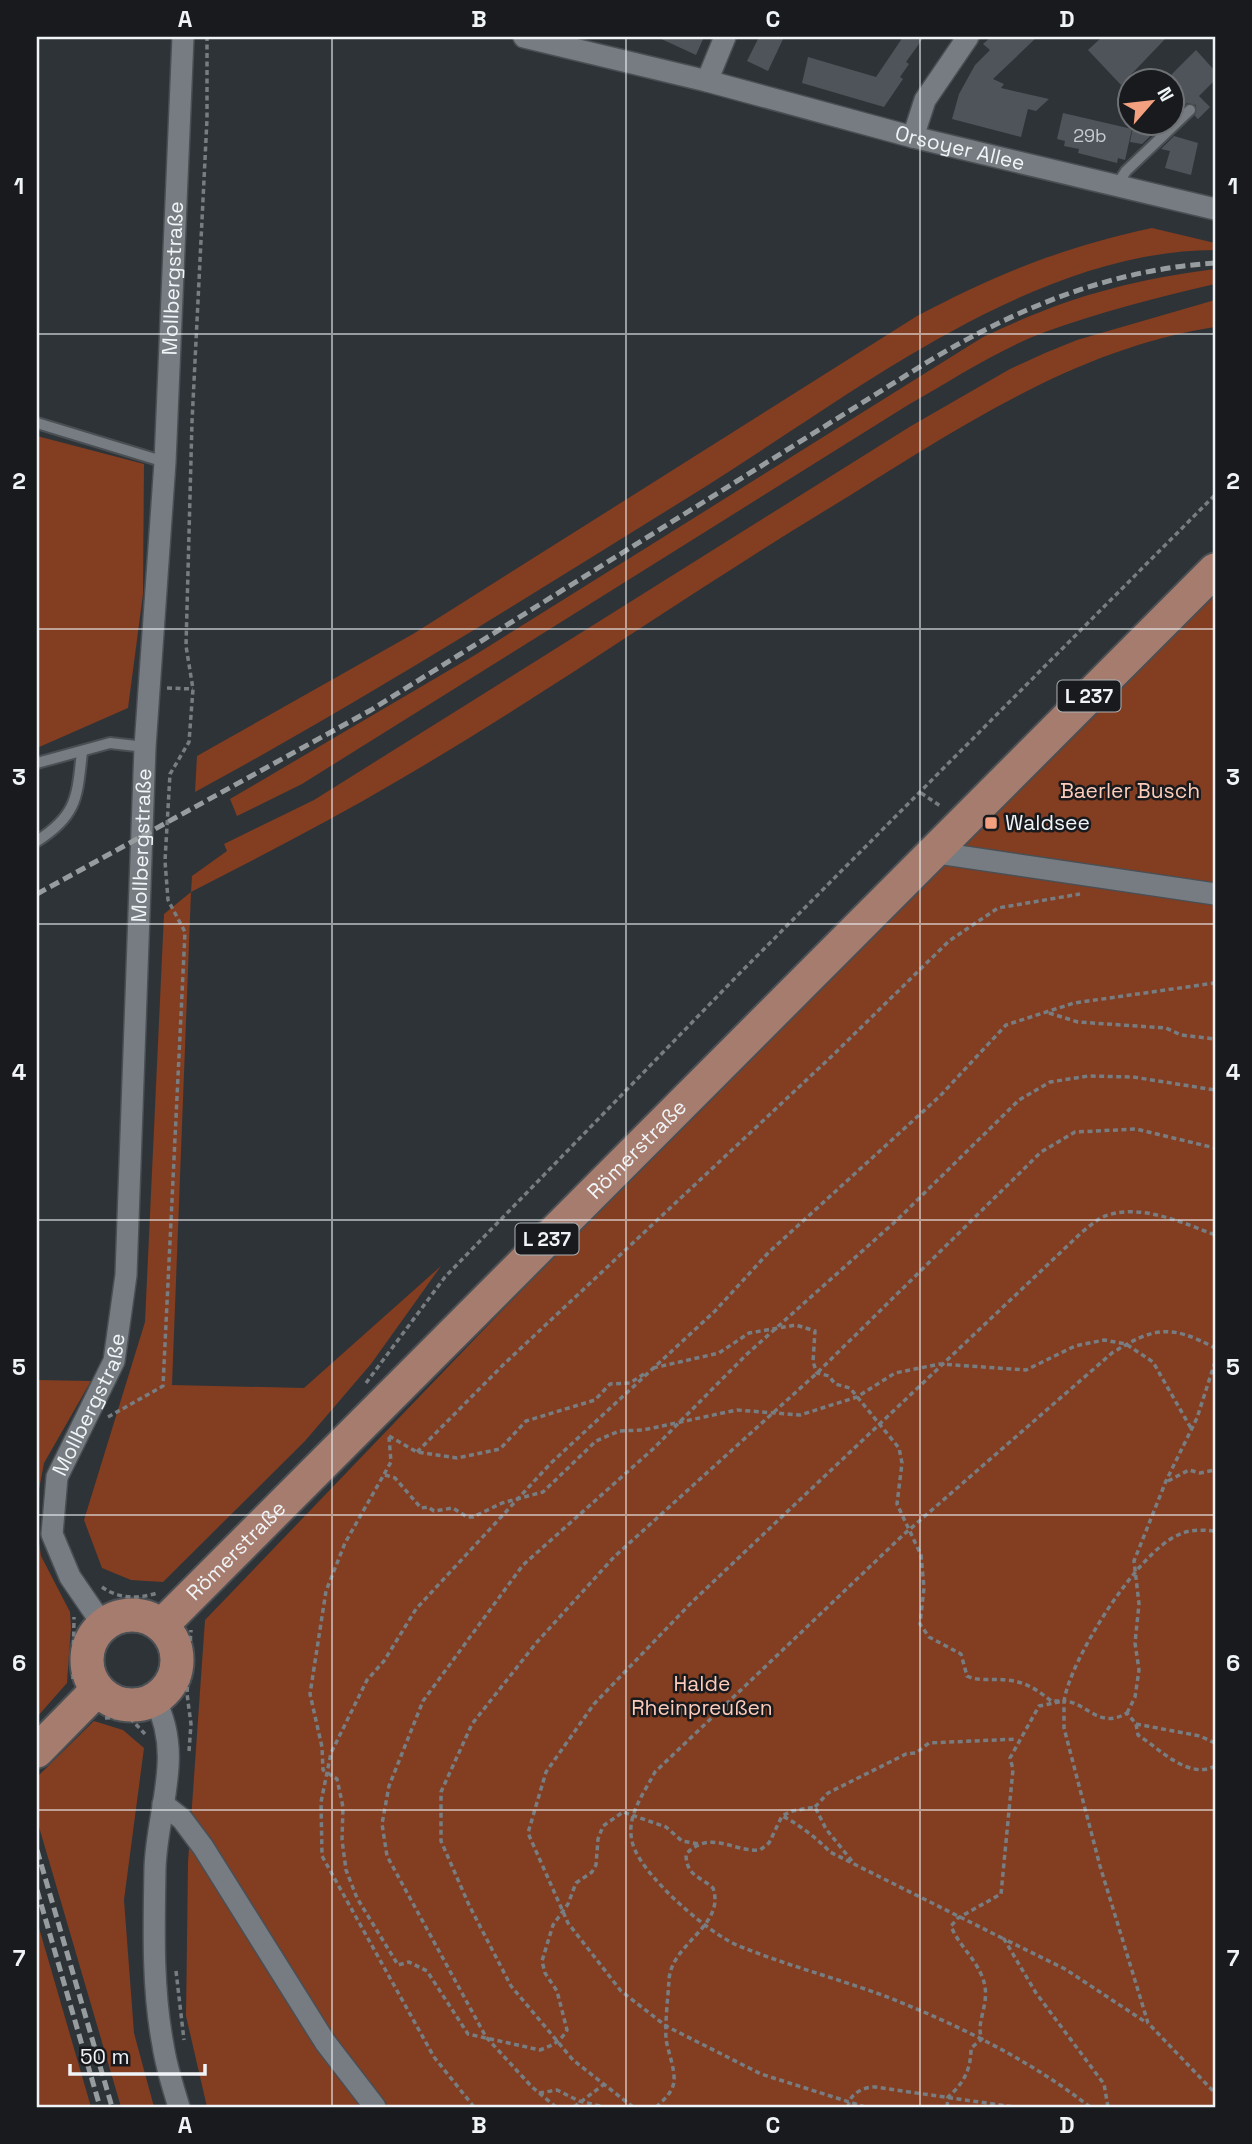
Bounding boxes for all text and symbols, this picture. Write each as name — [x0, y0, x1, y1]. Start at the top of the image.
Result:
text: A — [178, 4, 193, 34]
text: B — [471, 4, 487, 34]
text: C — [766, 4, 780, 34]
text: D — [1059, 4, 1075, 34]
north arrow — [1116, 66, 1186, 136]
text: N — [1152, 83, 1180, 106]
street label: Orsoyer Allee — [892, 119, 1028, 176]
house number: 29b — [1073, 124, 1107, 147]
text: 1 — [14, 171, 24, 201]
text: 1 — [1228, 171, 1238, 201]
street label: Mollbergstraße — [156, 201, 189, 356]
text: 2 — [12, 466, 26, 496]
text: 2 — [1226, 466, 1240, 496]
road number: L 237 — [1058, 680, 1120, 712]
text: 3 — [12, 762, 26, 792]
text: 3 — [1226, 762, 1240, 792]
street label: Mollbergstraße — [125, 768, 157, 923]
park label: Baerler Busch — [1060, 777, 1200, 804]
place label: Waldsee — [1005, 809, 1090, 836]
marker: Waldsee — [983, 815, 999, 831]
text: 4 — [12, 1057, 27, 1087]
text: 4 — [1226, 1057, 1241, 1087]
street label: Römerstraße — [581, 1093, 692, 1205]
road number: L 237 — [516, 1224, 578, 1254]
street label: Mollbergstraße — [46, 1332, 131, 1480]
text: 5 — [12, 1352, 26, 1382]
text: 5 — [1226, 1352, 1240, 1382]
street label: Römerstraße — [180, 1495, 291, 1606]
text: 6 — [12, 1648, 26, 1678]
text: 6 — [1226, 1648, 1240, 1678]
park label: Halde Rheinpreußen — [631, 1670, 773, 1721]
text: 7 — [13, 1943, 26, 1973]
text: 7 — [1227, 1943, 1240, 1973]
scale bar — [70, 2032, 205, 2076]
text: 50 m — [80, 2043, 130, 2070]
text: A — [178, 2110, 193, 2140]
text: B — [471, 2110, 487, 2140]
text: C — [766, 2110, 780, 2140]
text: D — [1059, 2110, 1075, 2140]

